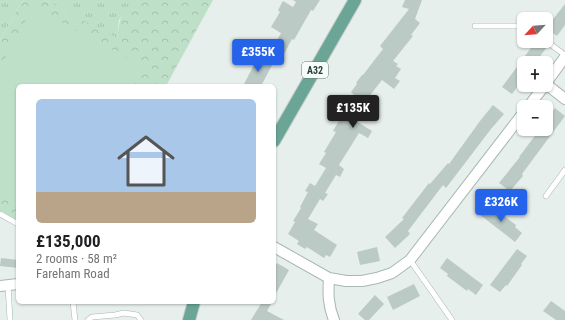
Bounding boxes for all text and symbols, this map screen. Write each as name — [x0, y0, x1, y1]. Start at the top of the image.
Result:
north arrow — [517, 12, 553, 48]
map controls — [517, 12, 553, 136]
pin: £355K — [230, 39, 286, 73]
text: £355K — [241, 44, 275, 59]
button: + — [517, 56, 553, 92]
road number: A32 — [302, 62, 328, 78]
pin: £135K — [325, 95, 381, 129]
text: £135K — [336, 100, 370, 115]
button: − — [517, 100, 553, 136]
icon: home — [110, 125, 182, 197]
pin: £326K — [473, 189, 529, 223]
text: £326K — [484, 194, 518, 209]
text: £135,000 — [36, 231, 101, 251]
text: 2 rooms · 58 m² — [36, 251, 117, 266]
text: Fareham Road — [36, 266, 110, 281]

